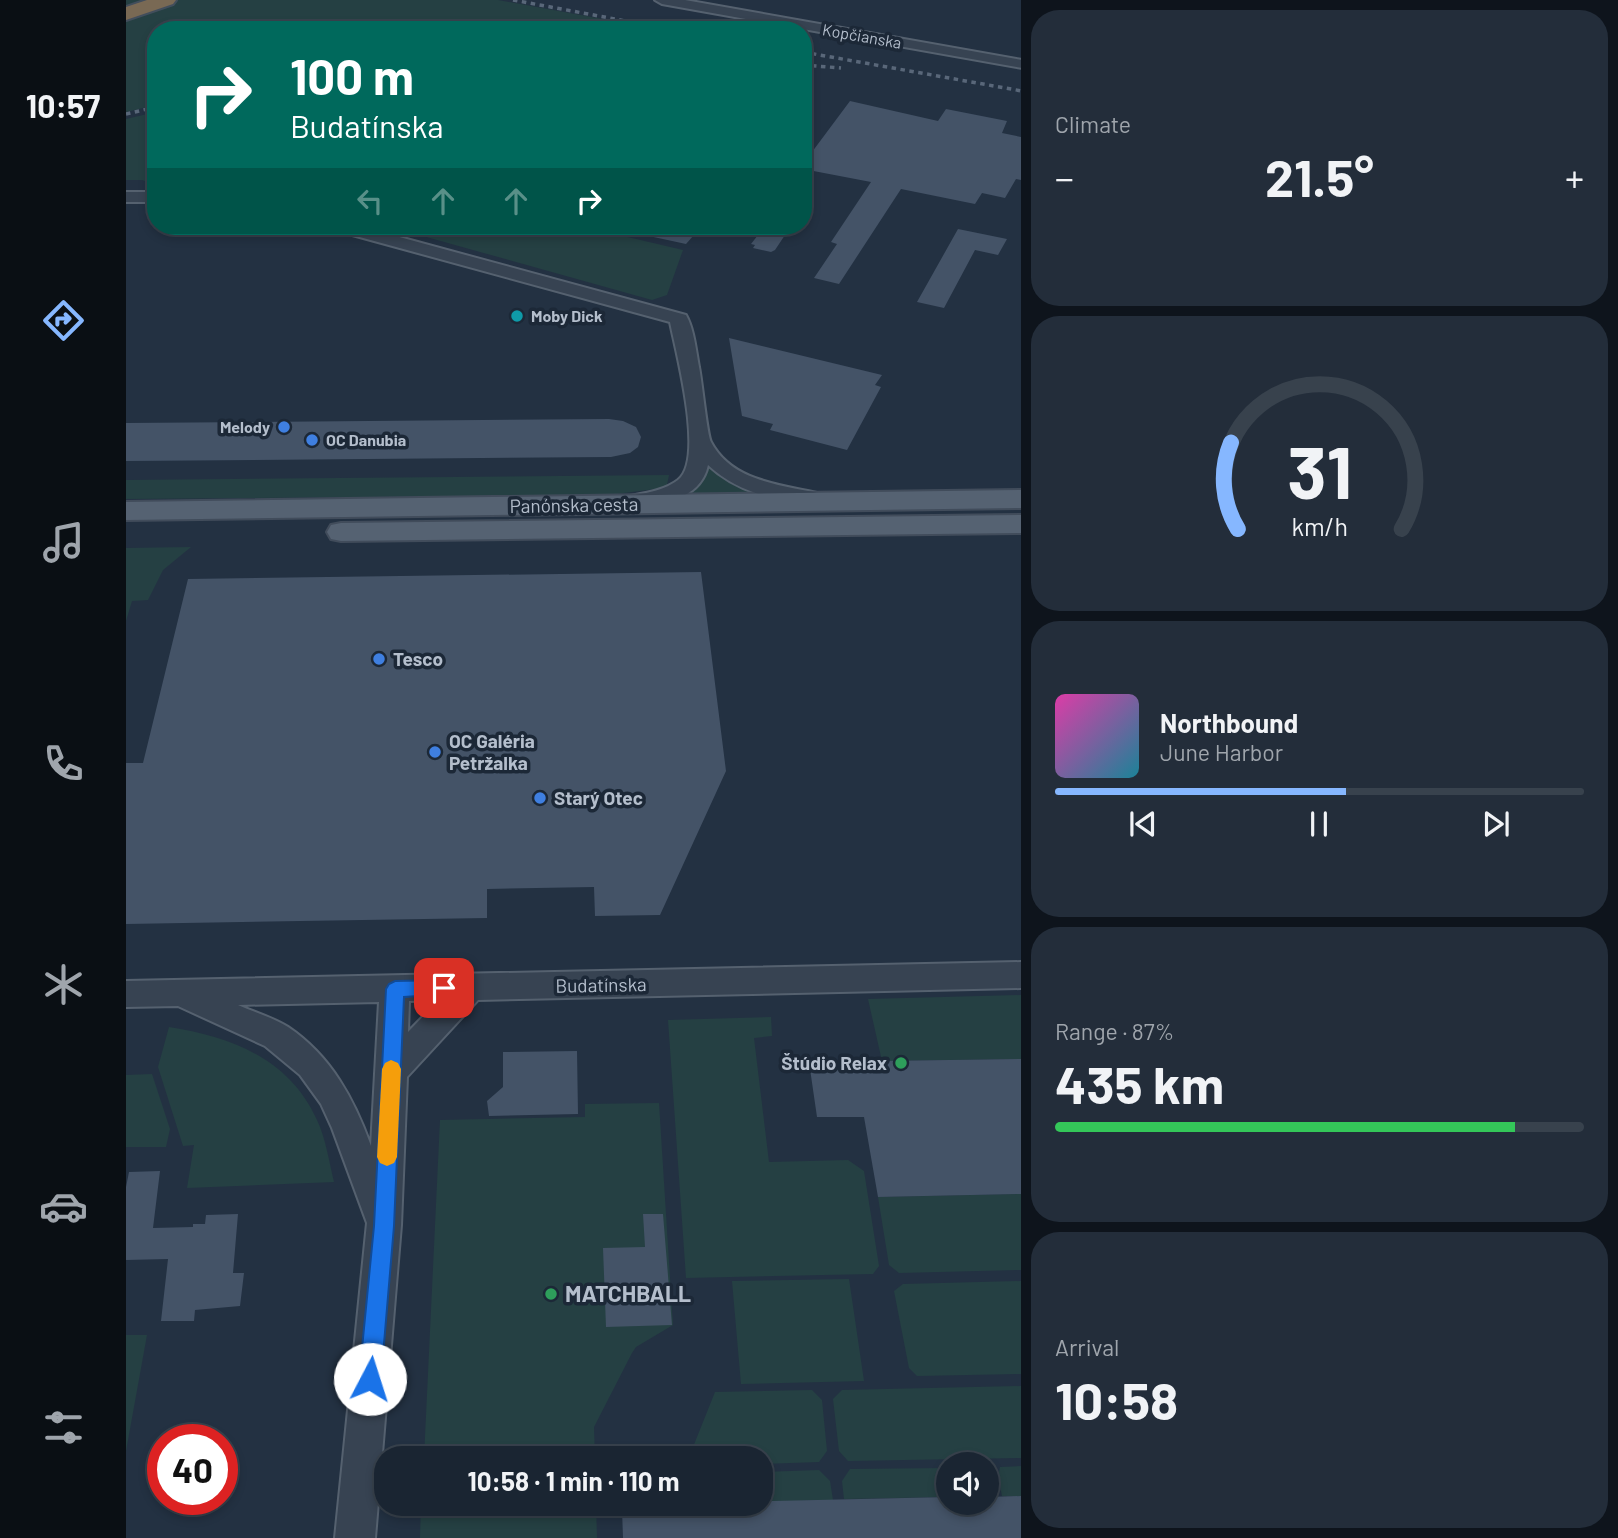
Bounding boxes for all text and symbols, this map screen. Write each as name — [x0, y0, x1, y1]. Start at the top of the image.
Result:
street label: Kopčianska — [821, 19, 903, 52]
text: 100 m — [290, 46, 414, 105]
icon: right — [175, 49, 266, 140]
text: 10:57 — [26, 86, 100, 124]
text: Budatínska — [290, 106, 444, 144]
text: Climate — [1055, 110, 1131, 138]
text: 21.5° — [1265, 145, 1374, 207]
text: − — [1055, 154, 1074, 200]
text: + — [1565, 154, 1584, 200]
icon: left — [351, 182, 389, 220]
icon: ahead — [424, 182, 462, 220]
icon: ahead — [497, 182, 535, 220]
icon: right — [570, 182, 608, 220]
icon: directions — [39, 296, 88, 345]
place label: Moby Dick — [531, 306, 603, 325]
marker: Moby Dick — [509, 308, 525, 324]
place label: Melody — [220, 417, 270, 436]
marker: Melody — [276, 419, 292, 435]
text: 31 — [1287, 427, 1352, 515]
place label: OC Danubia — [326, 430, 406, 449]
marker: OC Danubia — [304, 432, 320, 448]
street label: Panónska cesta — [509, 492, 639, 517]
text: km/h — [1291, 511, 1348, 541]
icon: music — [39, 518, 88, 567]
place label: Tesco — [393, 647, 443, 670]
marker: Tesco — [371, 651, 387, 667]
text: Northbound — [1160, 707, 1298, 738]
place label: OC Galéria Petržalka — [449, 729, 535, 774]
text: June Harbor — [1160, 738, 1283, 766]
icon: phone — [39, 739, 88, 788]
marker: OC Galéria Petržalka — [427, 744, 443, 760]
place label: Starý Otec — [554, 786, 643, 809]
marker: Starý Otec — [532, 790, 548, 806]
icon: previous — [1124, 805, 1162, 843]
icon: pause — [1300, 805, 1338, 843]
icon: next — [1477, 805, 1515, 843]
pin — [414, 958, 474, 1018]
icon: climate — [39, 960, 88, 1009]
icon: arrive — [425, 969, 463, 1007]
street label: Budatínska — [555, 972, 647, 997]
text: Range · 87% — [1055, 1017, 1174, 1045]
place label: Štúdio Relax — [781, 1051, 887, 1074]
text: 435 km — [1055, 1052, 1224, 1114]
marker: Štúdio Relax — [893, 1055, 909, 1071]
icon: car — [39, 1182, 88, 1231]
place label: MATCHBALL — [565, 1279, 691, 1307]
marker: MATCHBALL — [543, 1286, 559, 1302]
text: Arrival — [1055, 1333, 1119, 1361]
position arrow — [333, 1342, 407, 1416]
text: 10:58 — [1055, 1368, 1178, 1430]
icon: filters — [39, 1403, 88, 1452]
speed limit sign: 40 — [147, 1424, 238, 1515]
map controls — [936, 1452, 999, 1515]
button: sound — [936, 1452, 999, 1515]
text: 10:58 · 1 min · 110 m — [468, 1465, 679, 1496]

